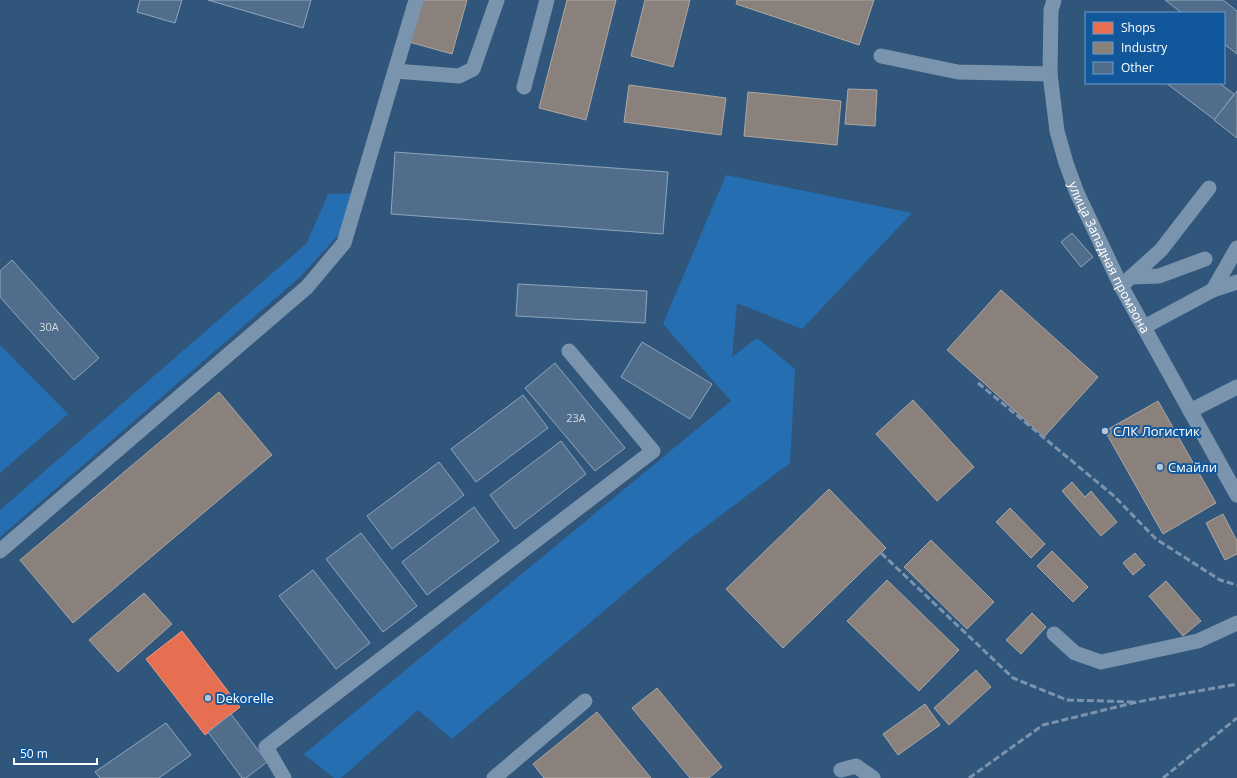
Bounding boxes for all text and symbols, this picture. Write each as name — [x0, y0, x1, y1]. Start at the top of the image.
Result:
legend — [1085, 12, 1225, 84]
text: Shops — [1121, 19, 1156, 36]
text: Industry — [1121, 39, 1168, 56]
text: Other — [1121, 59, 1154, 76]
street label: улица Западная промзона — [1064, 179, 1155, 337]
house number: 30А — [39, 319, 59, 334]
house number: 23А — [566, 410, 586, 425]
place label: СЛК Логистик — [1113, 422, 1200, 440]
marker: СЛК Логистик — [1100, 426, 1110, 436]
place label: Смайли — [1168, 458, 1217, 476]
marker: Смайли — [1155, 462, 1165, 472]
place label: Dekorelle — [216, 689, 274, 707]
marker: Dekorelle — [203, 693, 213, 703]
scale bar — [14, 740, 97, 766]
text: 50 m — [20, 745, 48, 762]

